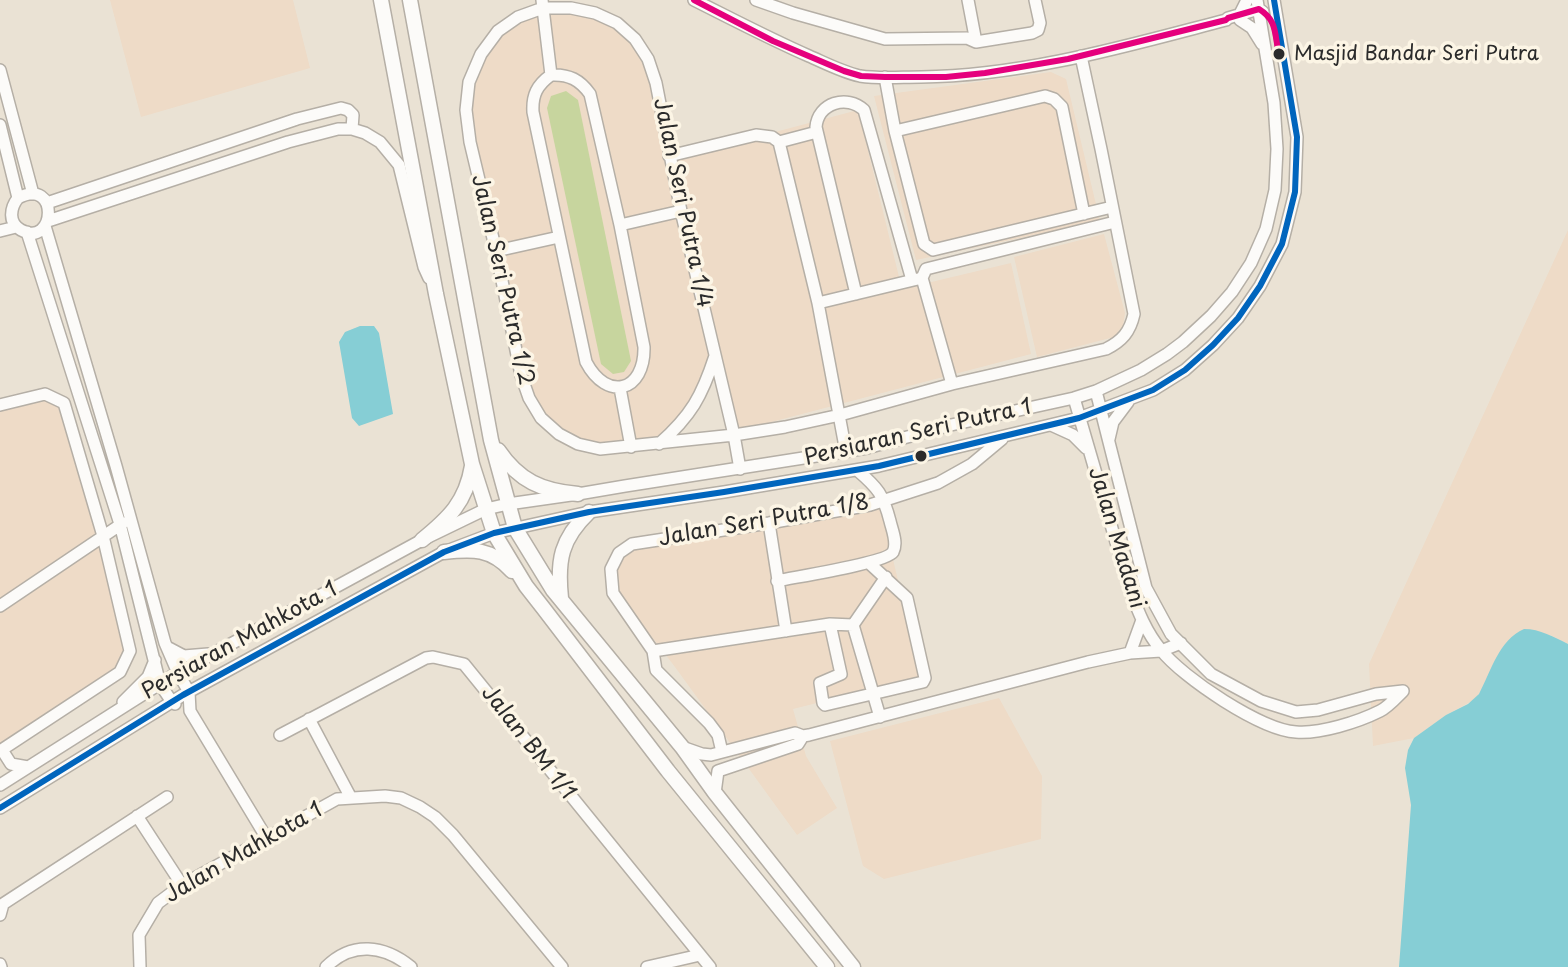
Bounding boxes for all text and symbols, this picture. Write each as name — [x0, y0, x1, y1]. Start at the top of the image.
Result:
place label: Masjid Bandar Seri Putra — [1294, 42, 1539, 66]
marker: Masjid Bandar Seri Putra — [1271, 46, 1287, 62]
street label: Jalan Seri Putra 1/4 — [647, 96, 717, 310]
street label: Jalan Seri Putra 1/2 — [465, 172, 539, 388]
street label: Persiaran Seri Putra 1 — [802, 394, 1034, 472]
unlabelled marker — [913, 448, 929, 464]
street label: Jalan Madani — [1082, 464, 1150, 612]
street label: Jalan Seri Putra 1/8 — [657, 489, 871, 553]
street label: Persiaran Mahkota 1 — [138, 576, 342, 706]
street label: Jalan BM 1/1 — [475, 681, 581, 805]
street label: Jalan Mahkota 1 — [160, 797, 328, 909]

